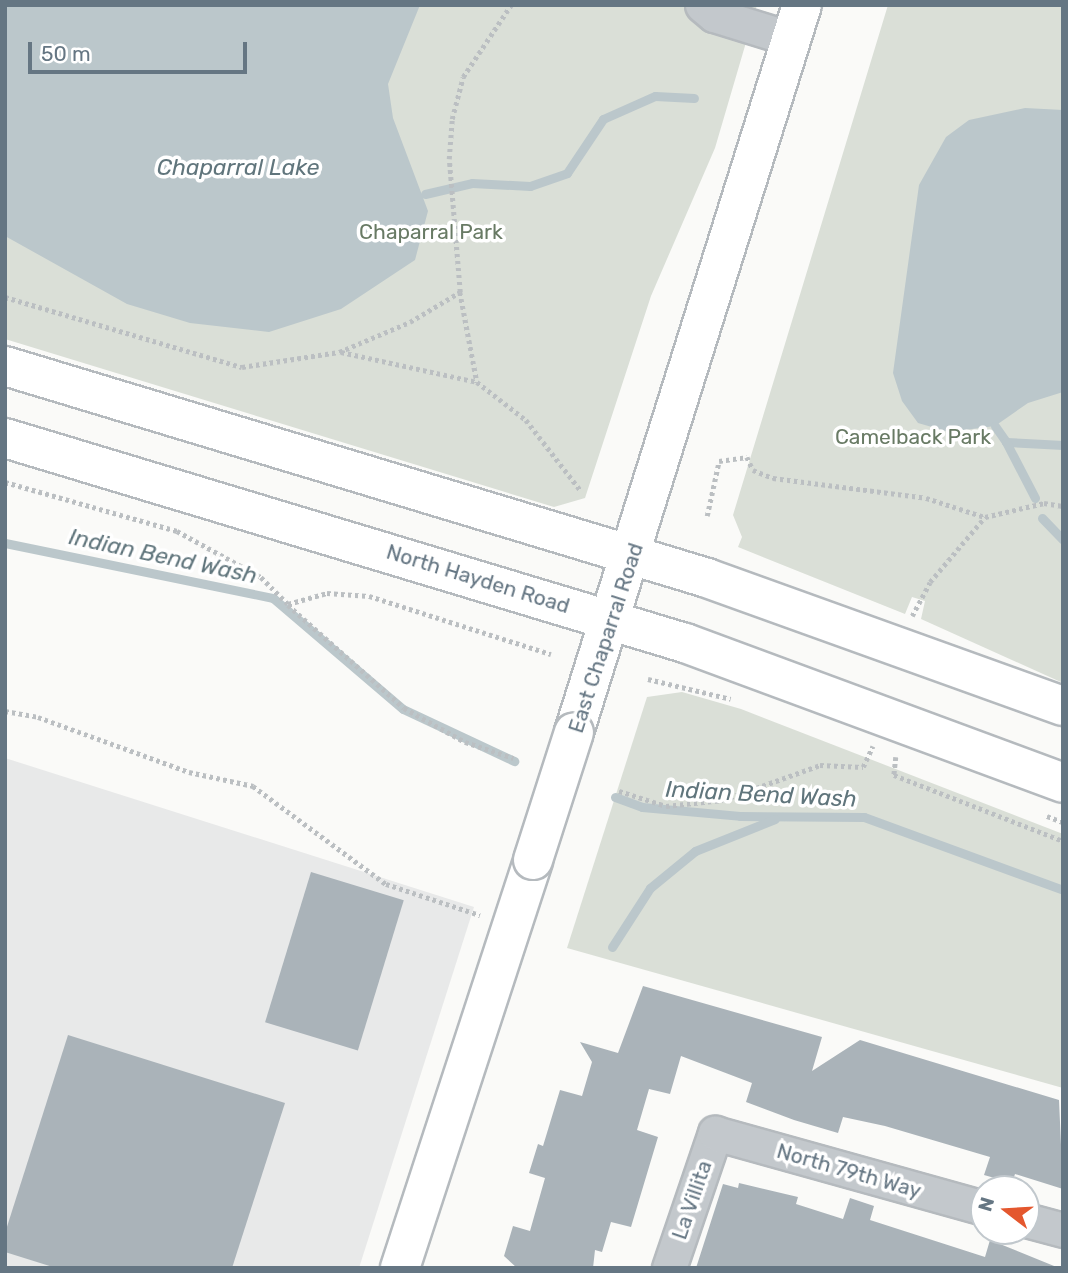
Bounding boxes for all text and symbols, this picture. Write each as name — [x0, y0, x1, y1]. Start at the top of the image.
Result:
scale bar — [32, 28, 250, 72]
text: 50 m — [41, 41, 91, 66]
water label: Chaparral Lake — [157, 153, 319, 181]
park label: Chaparral Park — [359, 219, 503, 245]
park label: Camelback Park — [835, 424, 991, 450]
water label: Indian Bend Wash — [66, 523, 260, 589]
street label: North Hayden Road — [383, 539, 573, 619]
street label: East Chaparral Road — [563, 540, 649, 736]
water label: Indian Bend Wash — [665, 775, 857, 813]
street label: North 79th Way — [774, 1138, 924, 1204]
street label: La Villita — [667, 1157, 717, 1243]
north arrow — [970, 1175, 1040, 1245]
text: N — [973, 1194, 999, 1214]

